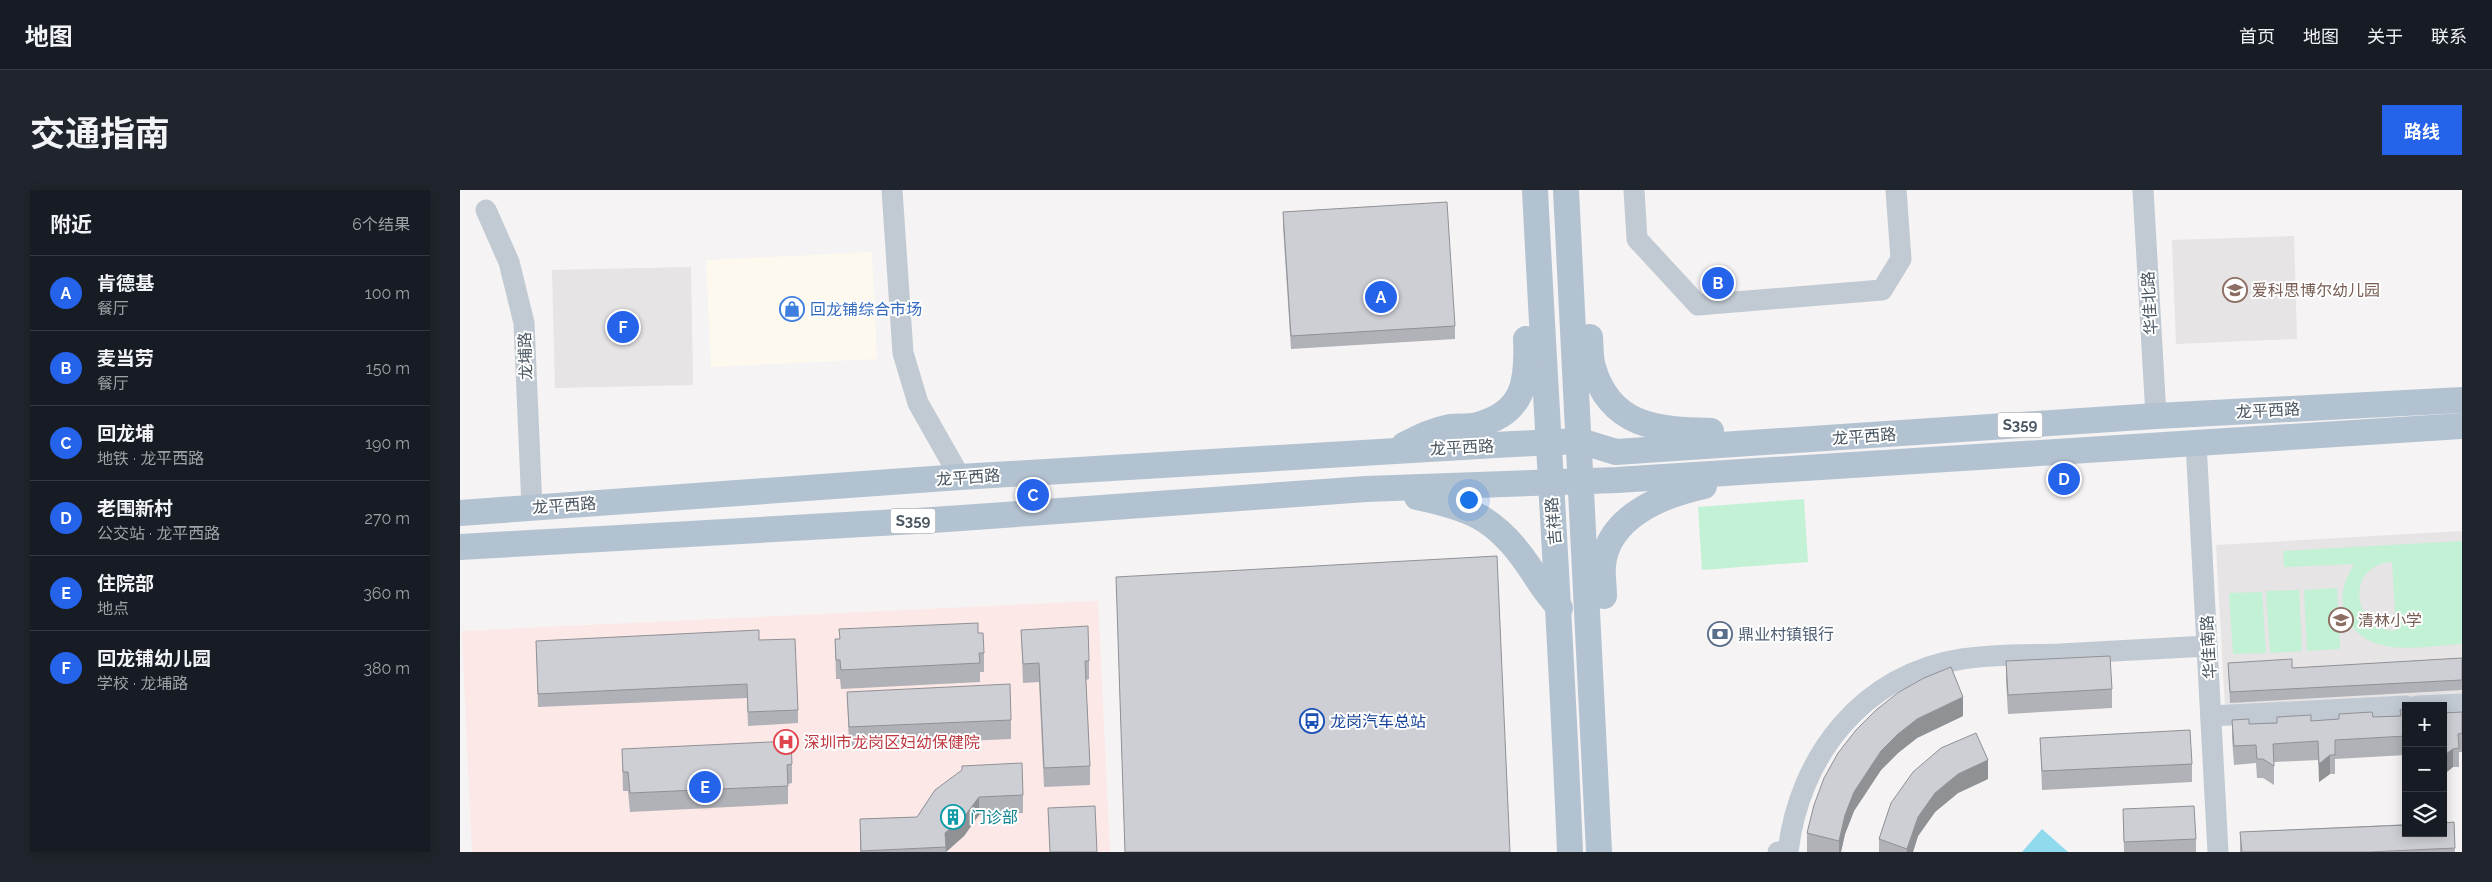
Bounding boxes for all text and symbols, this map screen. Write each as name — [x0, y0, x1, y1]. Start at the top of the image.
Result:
text: 地图 — [25, 22, 73, 51]
text: 首页 — [2239, 26, 2275, 47]
text: 地图 — [2303, 26, 2339, 47]
text: 关于 — [2367, 26, 2403, 47]
text: 联系 — [2431, 26, 2467, 47]
button: 路线 — [2382, 105, 2462, 155]
text: 交通指南 — [30, 113, 170, 154]
text: 附近 — [50, 212, 92, 237]
text: 6个结果 — [352, 215, 410, 234]
pin: B — [1702, 264, 1734, 302]
street label: 华佳北路 — [2138, 271, 2161, 335]
text: 肯德基 — [97, 272, 154, 294]
school or university icon: 爱科思博尔幼儿园 — [2222, 277, 2248, 303]
pin: A — [1365, 278, 1397, 316]
place label: 爱科思博尔幼儿园 — [2252, 281, 2380, 300]
text: A — [61, 284, 71, 303]
text: 100 m — [365, 284, 410, 303]
shop icon: 回龙铺综合市场 — [779, 296, 805, 322]
text: 餐厅 — [97, 299, 129, 318]
place label: 回龙铺综合市场 — [810, 300, 922, 319]
pin: F — [607, 308, 639, 346]
street label: 龙埔路 — [515, 332, 536, 380]
text: 麦当劳 — [97, 347, 154, 369]
text: B — [61, 359, 71, 378]
text: 150 m — [366, 359, 410, 378]
text: 餐厅 — [97, 374, 129, 393]
street label: 龙平西路 — [2236, 399, 2300, 422]
road number: S359 — [1998, 412, 2042, 438]
text: 回龙埔 — [97, 422, 154, 444]
street label: 龙平西路 — [1831, 425, 1897, 448]
text: C — [61, 434, 71, 453]
text: 190 m — [365, 434, 410, 453]
street label: 龙平西路 — [1430, 436, 1494, 459]
text: 地铁 · 龙平西路 — [97, 449, 204, 468]
pin: D — [2048, 460, 2080, 498]
street label: 龙平西路 — [935, 466, 1001, 489]
pin: C — [1017, 476, 1049, 514]
your location — [1456, 487, 1482, 513]
street label: 龙平西路 — [531, 494, 597, 517]
street label: 吉祥路 — [1542, 496, 1565, 546]
text: 老围新村 — [97, 497, 173, 519]
road number: S359 — [890, 508, 936, 534]
text: D — [60, 509, 72, 528]
text: 270 m — [365, 509, 410, 528]
text: 公交站 · 龙平西路 — [97, 524, 220, 543]
text: 住院部 — [97, 572, 154, 594]
text: E — [61, 584, 71, 603]
text: 360 m — [363, 584, 410, 603]
text: 地点 — [97, 599, 129, 618]
school or university icon: 清林小学 — [2328, 607, 2354, 633]
place label: 清林小学 — [2358, 611, 2422, 630]
street label: 华佳南路 — [2197, 615, 2220, 679]
bank icon: 鼎业村镇银行 — [1707, 621, 1733, 647]
place label: 鼎业村镇银行 — [1738, 625, 1834, 644]
text: 回龙铺幼儿园 — [97, 647, 211, 669]
text: F — [61, 659, 71, 678]
text: 380 m — [363, 659, 410, 678]
text: 学校 · 龙埔路 — [97, 674, 188, 693]
map controls — [2402, 702, 2447, 837]
button: + — [2402, 702, 2447, 747]
bus stop icon: 龙岗汽车总站 — [1299, 708, 1325, 734]
place label: 龙岗汽车总站 — [1330, 712, 1426, 731]
hospital icon: 深圳市龙岗区妇幼保健院 — [773, 729, 799, 755]
place label: 深圳市龙岗区妇幼保健院 — [804, 733, 980, 752]
button: − — [2402, 747, 2447, 792]
pin: E — [689, 768, 721, 806]
button: layers — [2402, 792, 2447, 837]
building icon: 门诊部 — [940, 804, 966, 830]
place label: 门诊部 — [970, 808, 1018, 827]

